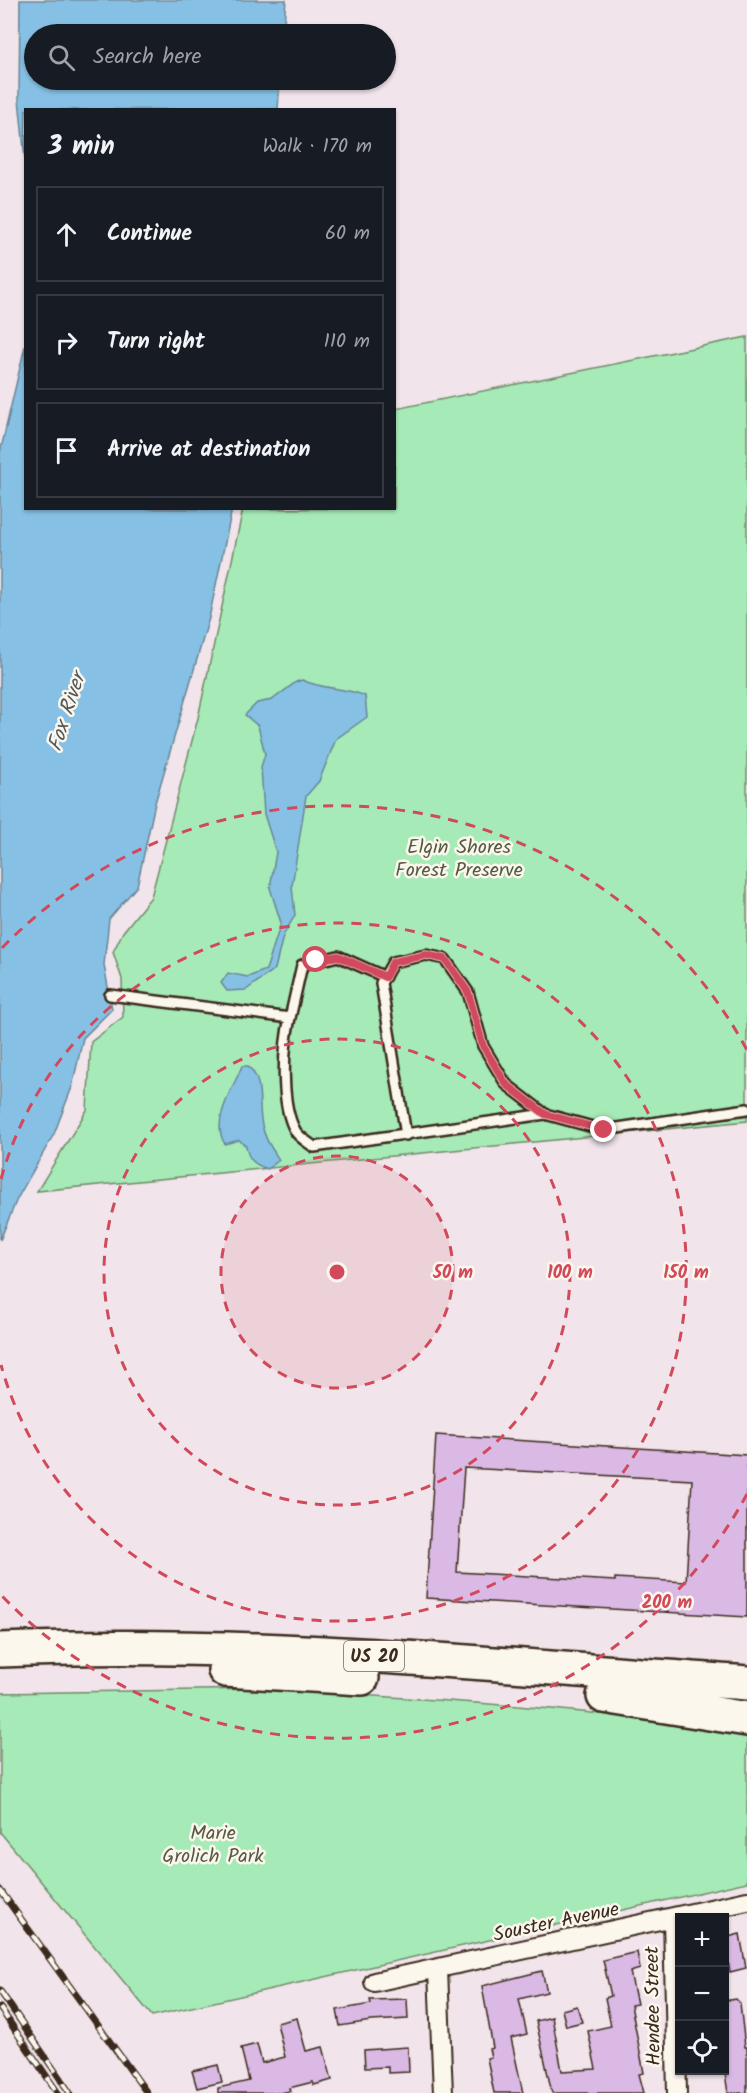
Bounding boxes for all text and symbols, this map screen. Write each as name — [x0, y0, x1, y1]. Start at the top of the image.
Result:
search box — [24, 24, 396, 90]
text: Search here — [93, 40, 201, 75]
icon: search — [45, 41, 78, 74]
text: 3 min — [48, 126, 115, 168]
text: Walk · 170 m — [262, 131, 372, 163]
text: Continue — [107, 217, 192, 252]
icon: ahead — [50, 218, 83, 251]
text: 60 m — [325, 218, 370, 250]
text: Turn right — [107, 325, 205, 360]
icon: right — [50, 326, 83, 359]
text: 110 m — [324, 326, 370, 358]
text: Arrive at destination — [107, 433, 310, 468]
icon: arrive — [50, 434, 83, 467]
water label: Fox River — [39, 665, 97, 756]
park label: Elgin Shores Forest Preserve — [395, 832, 523, 887]
route start — [302, 946, 328, 972]
route end — [590, 1116, 616, 1142]
text: 50 m — [432, 1259, 473, 1288]
text: 100 m — [547, 1259, 593, 1288]
text: 150 m — [663, 1259, 709, 1288]
centre of rings — [327, 1262, 347, 1282]
text: 200 m — [642, 1589, 693, 1618]
road number: US 20 — [344, 1641, 404, 1671]
park label: Marie Grolich Park — [162, 1818, 264, 1873]
street label: Souster Avenue — [490, 1894, 622, 1952]
map controls — [675, 1913, 729, 2075]
button: + — [675, 1913, 729, 1967]
street label: Hendee Street — [637, 1946, 671, 2066]
button: − — [675, 1967, 729, 2021]
button: locate — [675, 2021, 729, 2075]

